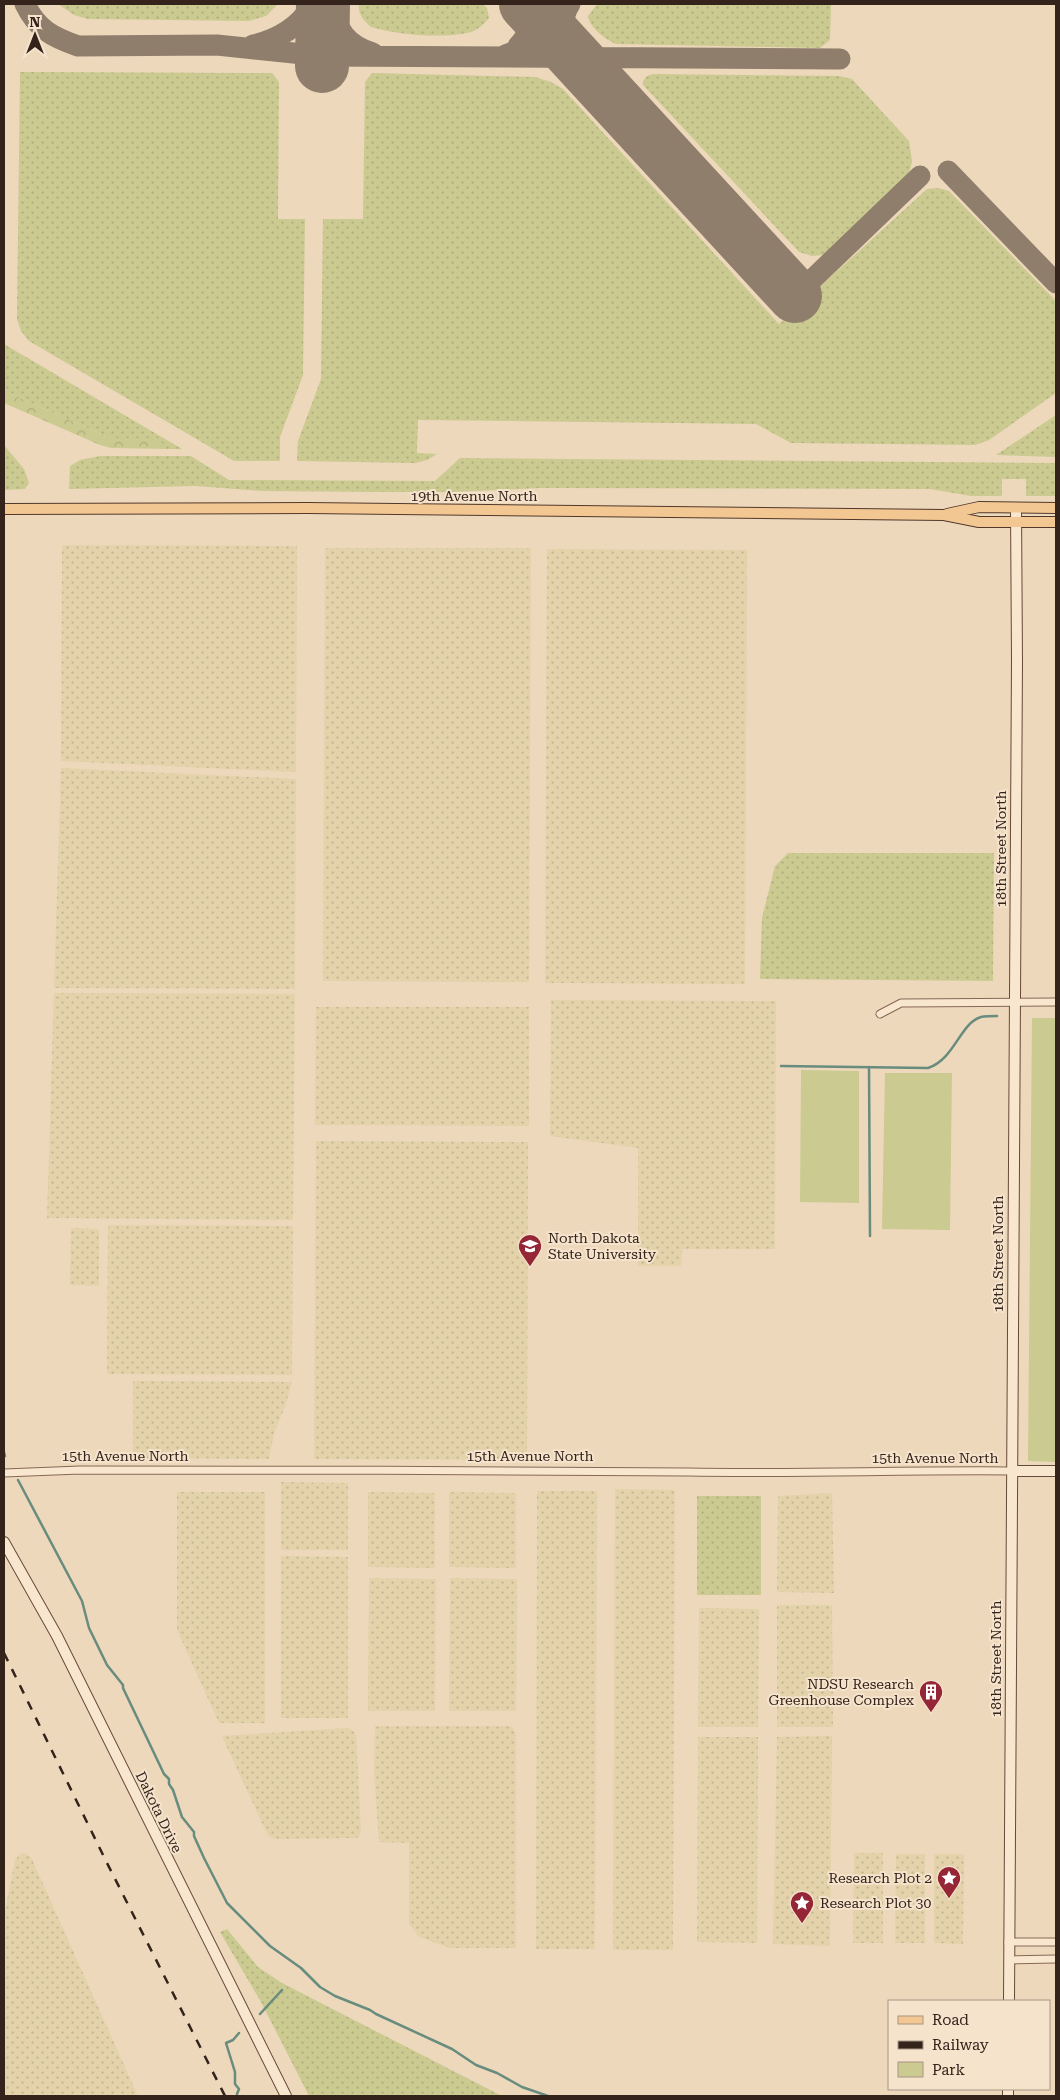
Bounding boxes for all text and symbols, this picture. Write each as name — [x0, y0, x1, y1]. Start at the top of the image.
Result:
north arrow — [10, 10, 60, 60]
text: N — [30, 14, 41, 30]
street label: 19th Avenue North — [410, 488, 538, 504]
street label: 18th Street North — [993, 790, 1009, 908]
street label: 18th Street North — [990, 1195, 1006, 1313]
place label: North Dakota State University — [548, 1230, 657, 1262]
school or university icon: North Dakota State University — [517, 1233, 543, 1267]
street label: 15th Avenue North — [61, 1448, 189, 1464]
street label: 15th Avenue North — [466, 1448, 594, 1464]
street label: 15th Avenue North — [871, 1450, 999, 1466]
street label: 18th Street North — [988, 1600, 1004, 1718]
place label: NDSU Research Greenhouse Complex — [768, 1676, 914, 1708]
building icon: NDSU Research Greenhouse Complex — [918, 1679, 944, 1713]
street label: Dakota Drive — [132, 1769, 186, 1855]
place icon: Research Plot 2 — [936, 1865, 962, 1899]
place label: Research Plot 2 — [829, 1870, 932, 1886]
place icon: Research Plot 30 — [789, 1890, 815, 1924]
place label: Research Plot 30 — [820, 1895, 931, 1911]
legend — [888, 2000, 1050, 2090]
text: Road — [932, 2011, 969, 2029]
text: Railway — [932, 2036, 989, 2054]
text: Park — [932, 2061, 966, 2079]

